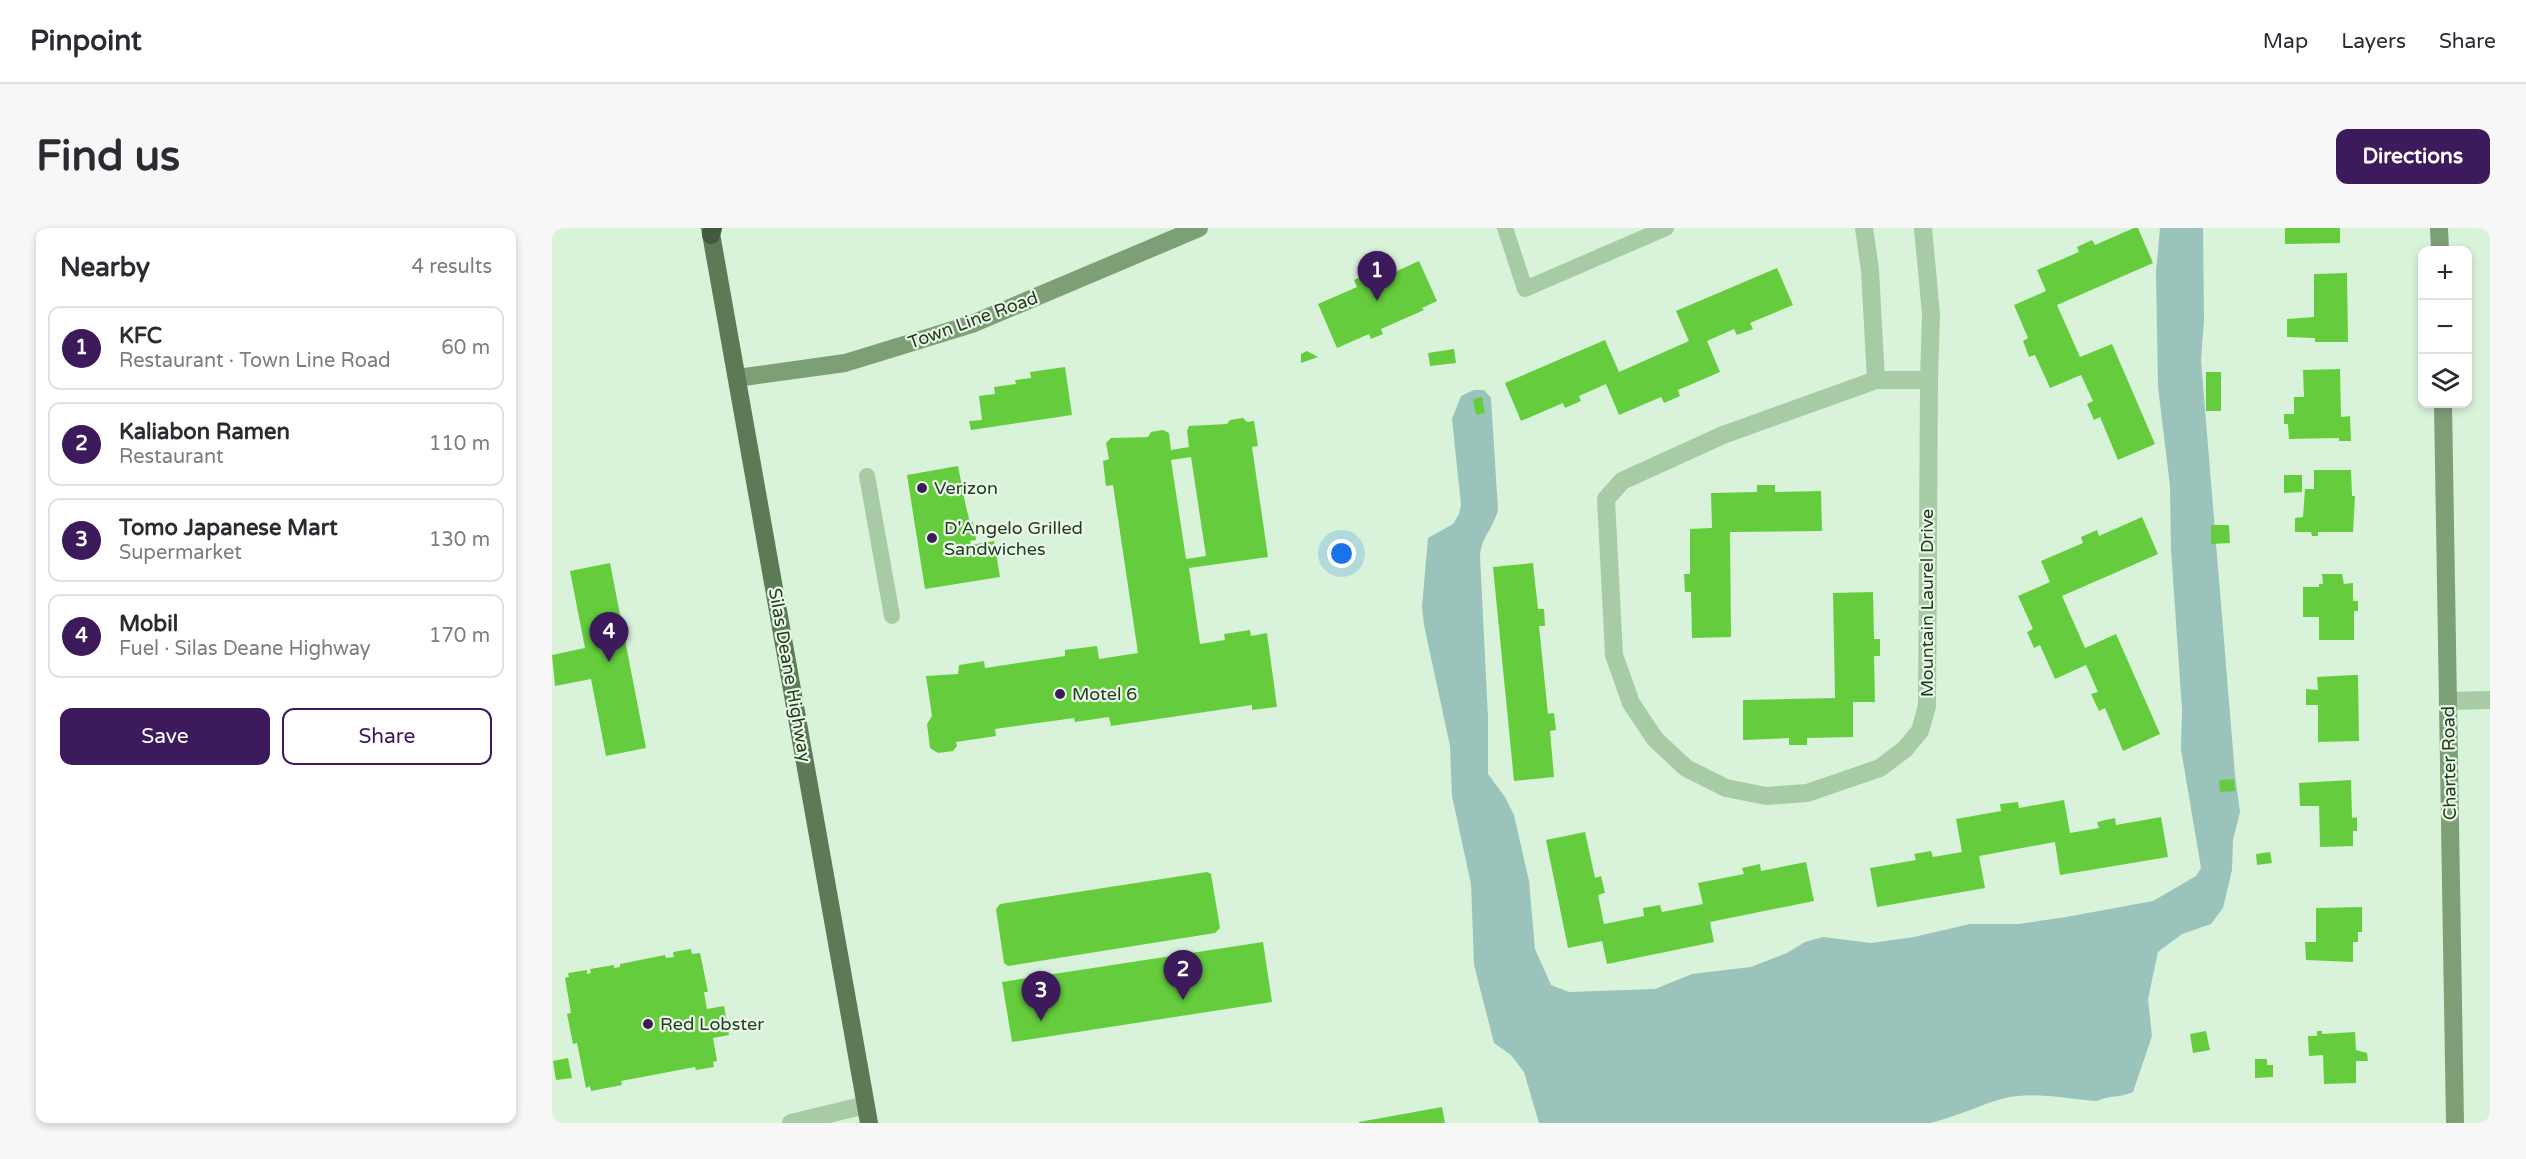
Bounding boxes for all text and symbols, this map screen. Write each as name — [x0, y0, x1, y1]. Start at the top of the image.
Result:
text: Pinpoint — [30, 24, 142, 58]
text: Map — [2263, 29, 2308, 54]
text: Layers — [2341, 29, 2406, 54]
text: Share — [2439, 29, 2496, 54]
button: Directions — [2336, 129, 2490, 184]
text: Find us — [36, 131, 180, 182]
map controls — [2418, 246, 2472, 408]
button: + — [2418, 246, 2472, 300]
pin: 1 — [1358, 251, 1396, 301]
text: Nearby — [60, 252, 150, 283]
text: 4 results — [412, 255, 492, 279]
street label: Town Line Road — [905, 286, 1041, 354]
button: − — [2418, 300, 2472, 354]
text: KFC — [119, 323, 162, 349]
text: 1 — [75, 336, 88, 360]
text: 60 m — [441, 336, 490, 360]
text: Restaurant · Town Line Road — [119, 349, 391, 373]
button: layers — [2418, 354, 2472, 408]
text: Kaliabon Ramen — [119, 419, 290, 445]
text: 2 — [75, 432, 88, 456]
text: 110 m — [429, 432, 490, 456]
text: Restaurant — [119, 445, 224, 469]
place label: Verizon — [934, 477, 998, 499]
marker: Verizon — [915, 481, 929, 495]
street label: Mountain Laurel Drive — [1916, 509, 1938, 697]
text: Tomo Japanese Mart — [119, 515, 338, 541]
place label: D'Angelo Grilled Sandwiches — [944, 517, 1083, 560]
text: 3 — [75, 528, 88, 552]
text: 130 m — [429, 528, 490, 552]
marker: D'Angelo Grilled Sandwiches — [925, 531, 939, 545]
your location — [1327, 539, 1356, 568]
text: Supermarket — [119, 541, 242, 565]
street label: Silas Deane Highway — [764, 586, 816, 764]
text: Mobil — [119, 611, 178, 637]
pin: 4 — [590, 612, 628, 662]
text: 4 — [75, 624, 88, 648]
text: 170 m — [429, 624, 490, 648]
text: Fuel · Silas Deane Highway — [119, 637, 371, 661]
place label: Motel 6 — [1072, 683, 1137, 705]
marker: Motel 6 — [1053, 687, 1067, 701]
street label: Charter Road — [2437, 706, 2461, 820]
button: Save — [60, 708, 270, 765]
button: Share — [282, 708, 492, 765]
pin: 2 — [1164, 950, 1202, 1000]
pin: 3 — [1022, 972, 1060, 1021]
place label: Red Lobster — [660, 1013, 764, 1035]
marker: Red Lobster — [641, 1017, 655, 1031]

